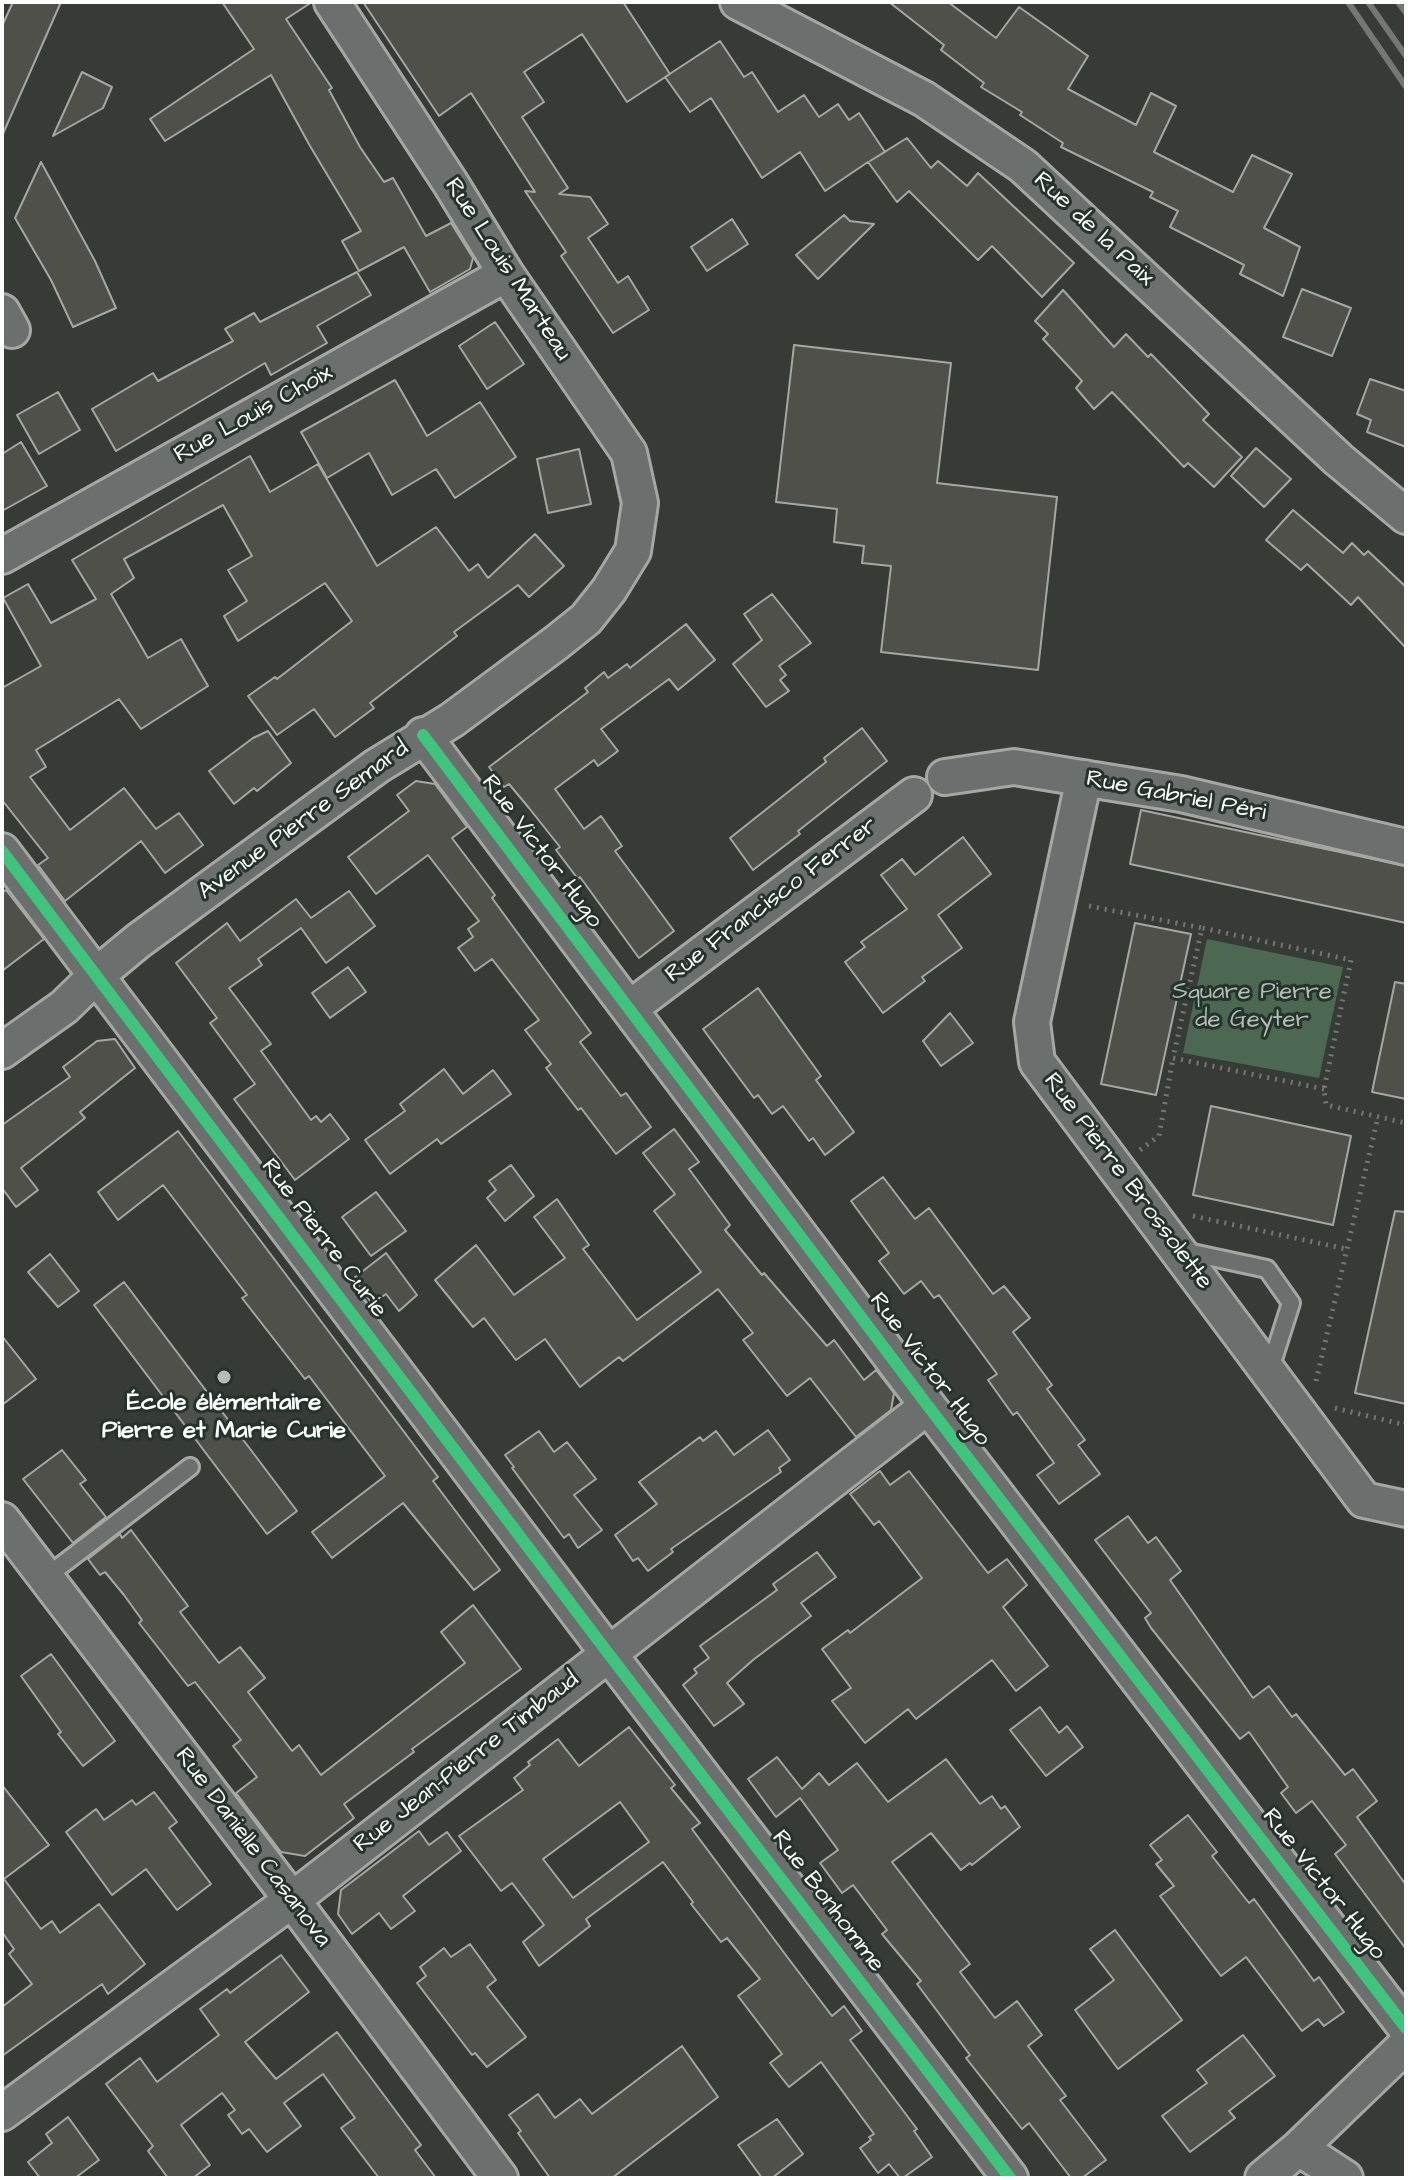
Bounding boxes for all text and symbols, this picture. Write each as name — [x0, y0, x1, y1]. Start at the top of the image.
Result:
street label: Rue de la Paix — [1027, 167, 1159, 293]
street label: Rue Louis Marteau — [437, 173, 577, 367]
street label: Rue Louis Choix — [170, 360, 338, 470]
street label: Avenue Pierre Semard — [193, 735, 415, 907]
street label: Rue Gabriel Péri — [1084, 765, 1268, 829]
street label: Rue Victor Hugo — [474, 770, 608, 934]
street label: Rue Francisco Ferrer — [661, 812, 883, 990]
park label: Square Pierre de Geyter — [1172, 979, 1332, 1035]
street label: Rue Pierre Brossolette — [1036, 1068, 1218, 1296]
street label: Rue Pierre Curie — [254, 1154, 392, 1324]
street label: Rue Victor Hugo — [862, 1288, 996, 1452]
marker: École élémentaire Pierre et Marie Curie — [215, 1368, 233, 1386]
place label: École élémentaire Pierre et Marie Curie — [102, 1390, 346, 1446]
street label: Rue Jean-Pierre Timbaud — [349, 1666, 585, 1860]
street label: Rue Danielle Casanova — [168, 1743, 336, 1953]
street label: Rue Victor Hugo — [1255, 1803, 1391, 1967]
street label: Rue Bonhomme — [764, 1825, 890, 1979]

